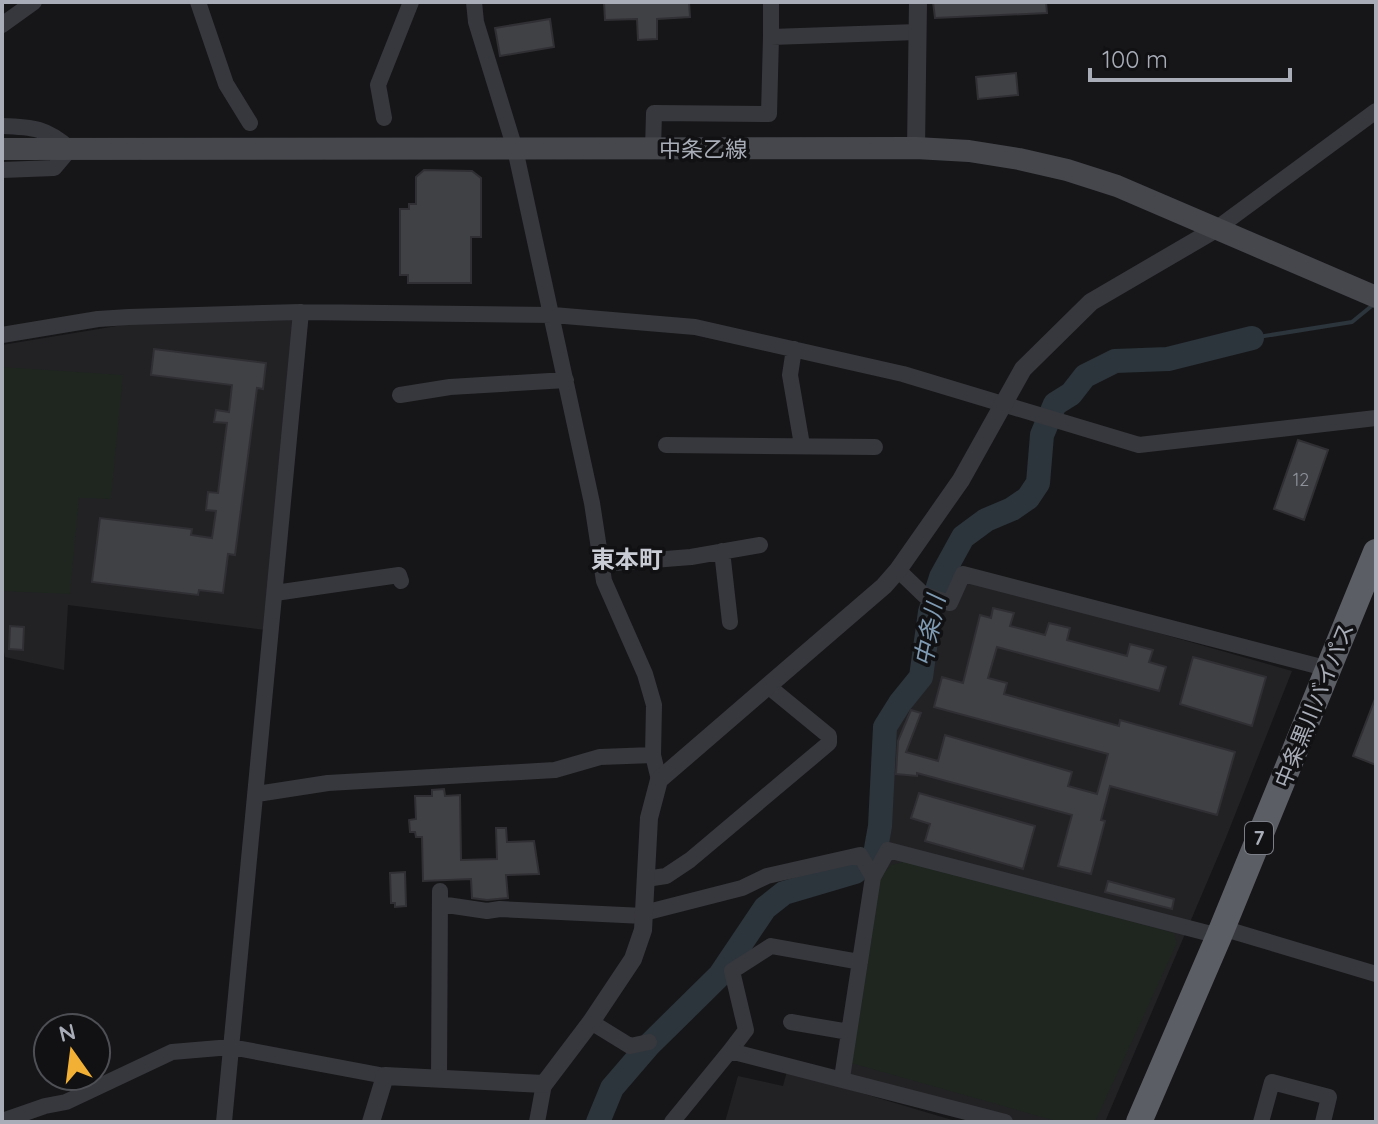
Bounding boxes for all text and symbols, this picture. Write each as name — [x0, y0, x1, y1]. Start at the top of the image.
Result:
scale bar — [1090, 32, 1290, 82]
text: 100 m — [1102, 44, 1168, 74]
street label: 中条乙線 — [659, 135, 747, 163]
house number: 12 — [1293, 468, 1309, 491]
district label: 東本町 — [591, 544, 663, 574]
water label: 中条川 — [907, 590, 951, 669]
street label: 中条黒川バイパス — [1268, 618, 1360, 792]
road number: 7 — [1245, 822, 1273, 854]
north arrow — [32, 1012, 112, 1092]
text: N — [56, 1017, 78, 1048]

